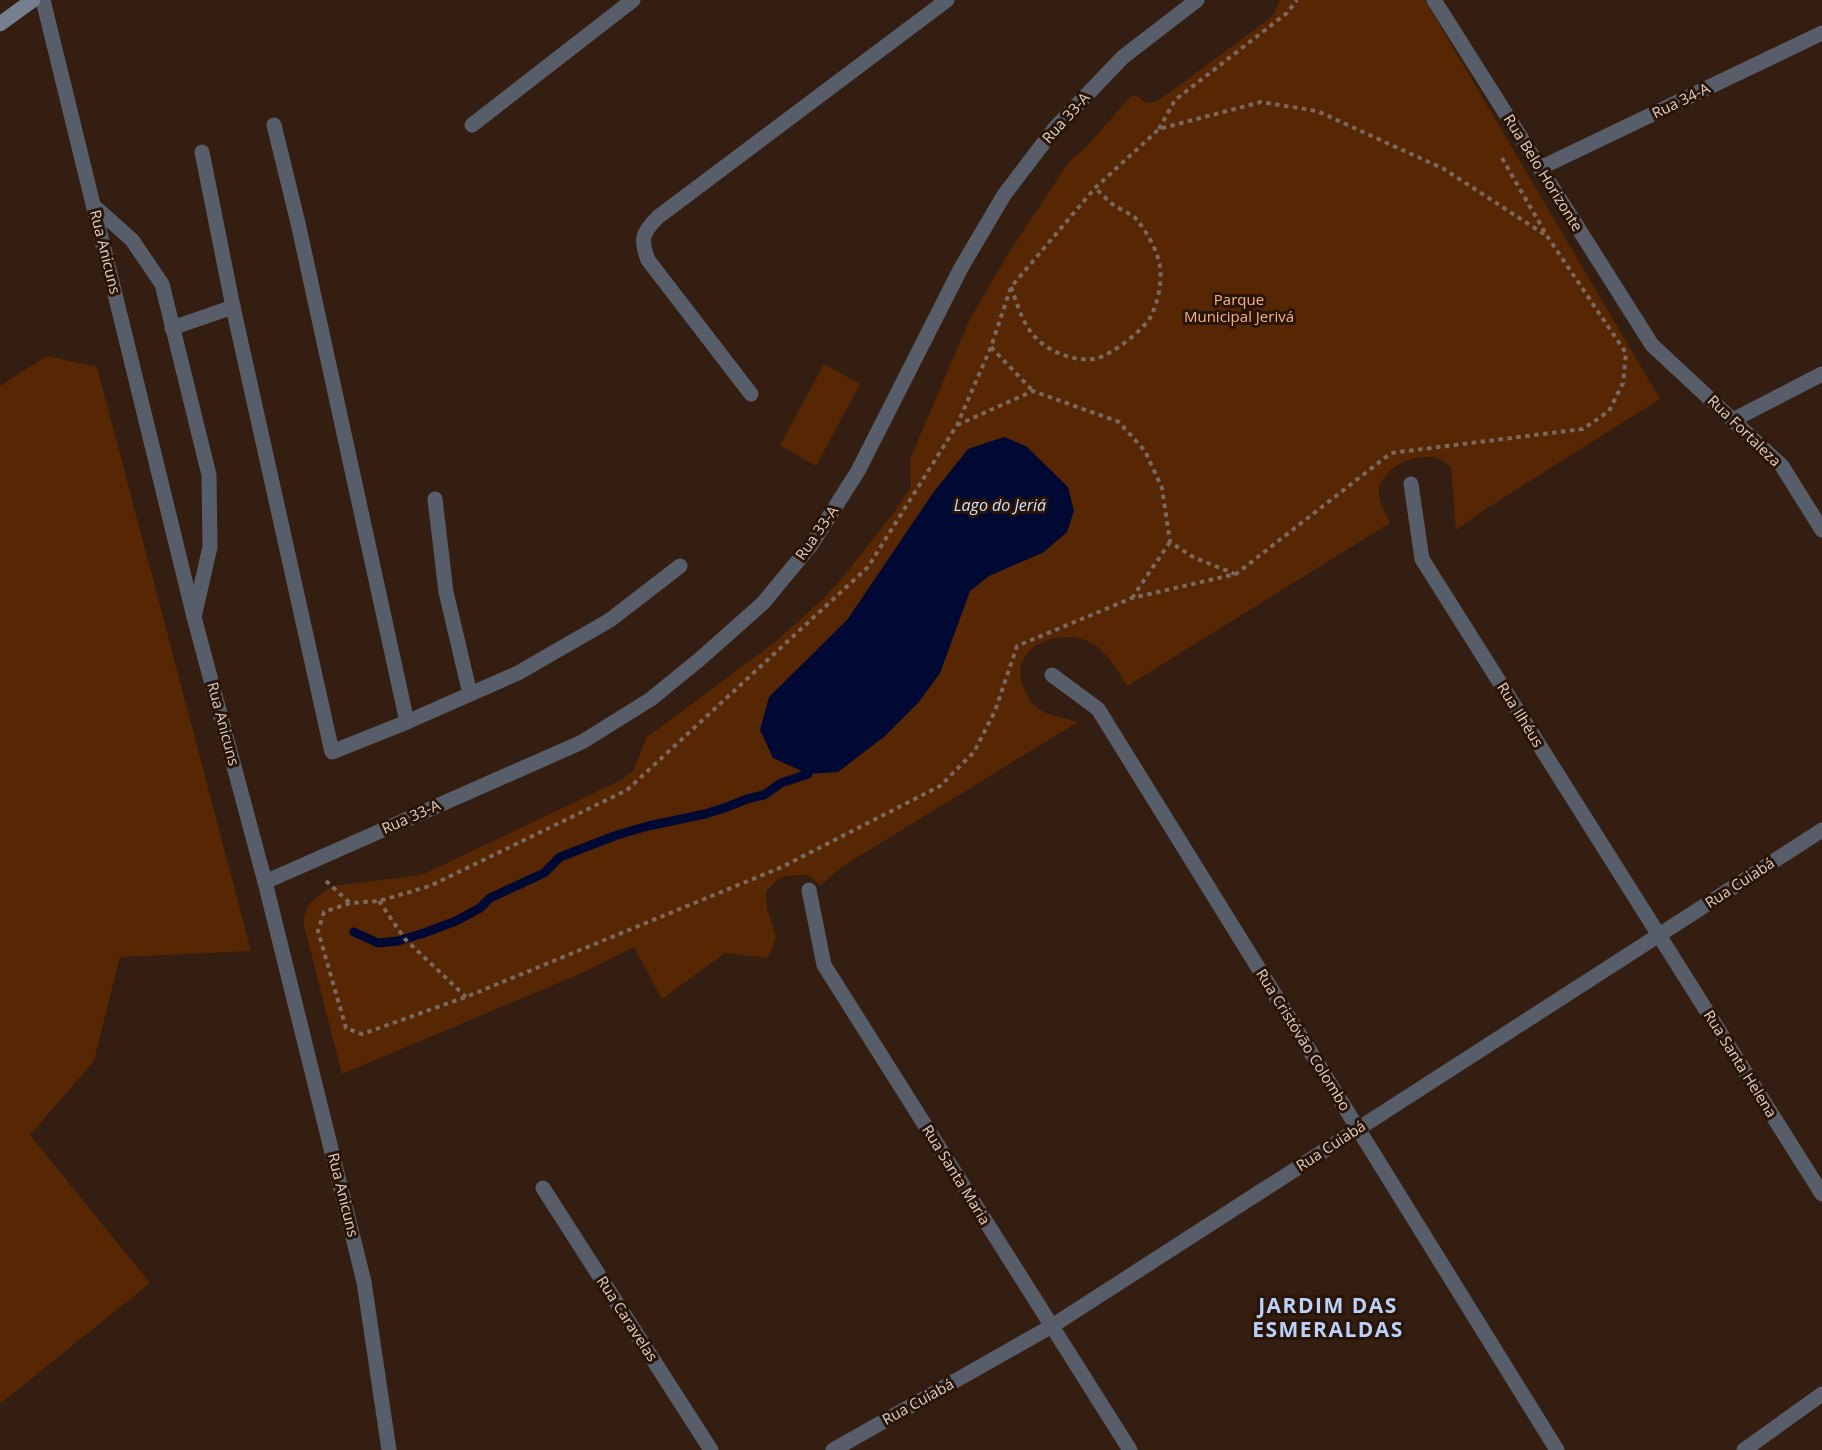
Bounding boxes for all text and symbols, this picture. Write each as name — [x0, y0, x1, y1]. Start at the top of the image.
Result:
street label: Rua 34-A — [1648, 77, 1713, 123]
street label: Rua 33-A — [1037, 87, 1094, 147]
street label: Rua Belo Horizonte — [1500, 110, 1588, 235]
street label: Rua Anicuns — [86, 208, 126, 296]
park label: Parque Municipal Jerivá — [1184, 289, 1294, 326]
street label: Rua Fortaleza — [1704, 390, 1786, 470]
water label: Lago do Jeriá — [954, 494, 1046, 516]
street label: Rua 33-A — [790, 501, 842, 564]
street label: Rua Ilhéus — [1493, 678, 1549, 751]
street label: Rua Anicuns — [203, 680, 245, 768]
street label: Rua 33-A — [378, 794, 444, 838]
street label: Rua Cuiabá — [1701, 852, 1778, 912]
street label: Rua Cristóvão Colombo — [1252, 965, 1356, 1114]
street label: Rua Santa Helena — [1700, 1006, 1782, 1121]
street label: Rua Cuiabá — [1292, 1115, 1369, 1175]
street label: Rua Santa Maria — [918, 1121, 996, 1228]
street label: Rua Anicuns — [324, 1151, 364, 1239]
street label: Rua Caravelas — [593, 1272, 663, 1365]
district label: JARDIM DAS ESMERALDAS — [1252, 1291, 1404, 1343]
street label: Rua Cuiabá — [878, 1373, 957, 1429]

